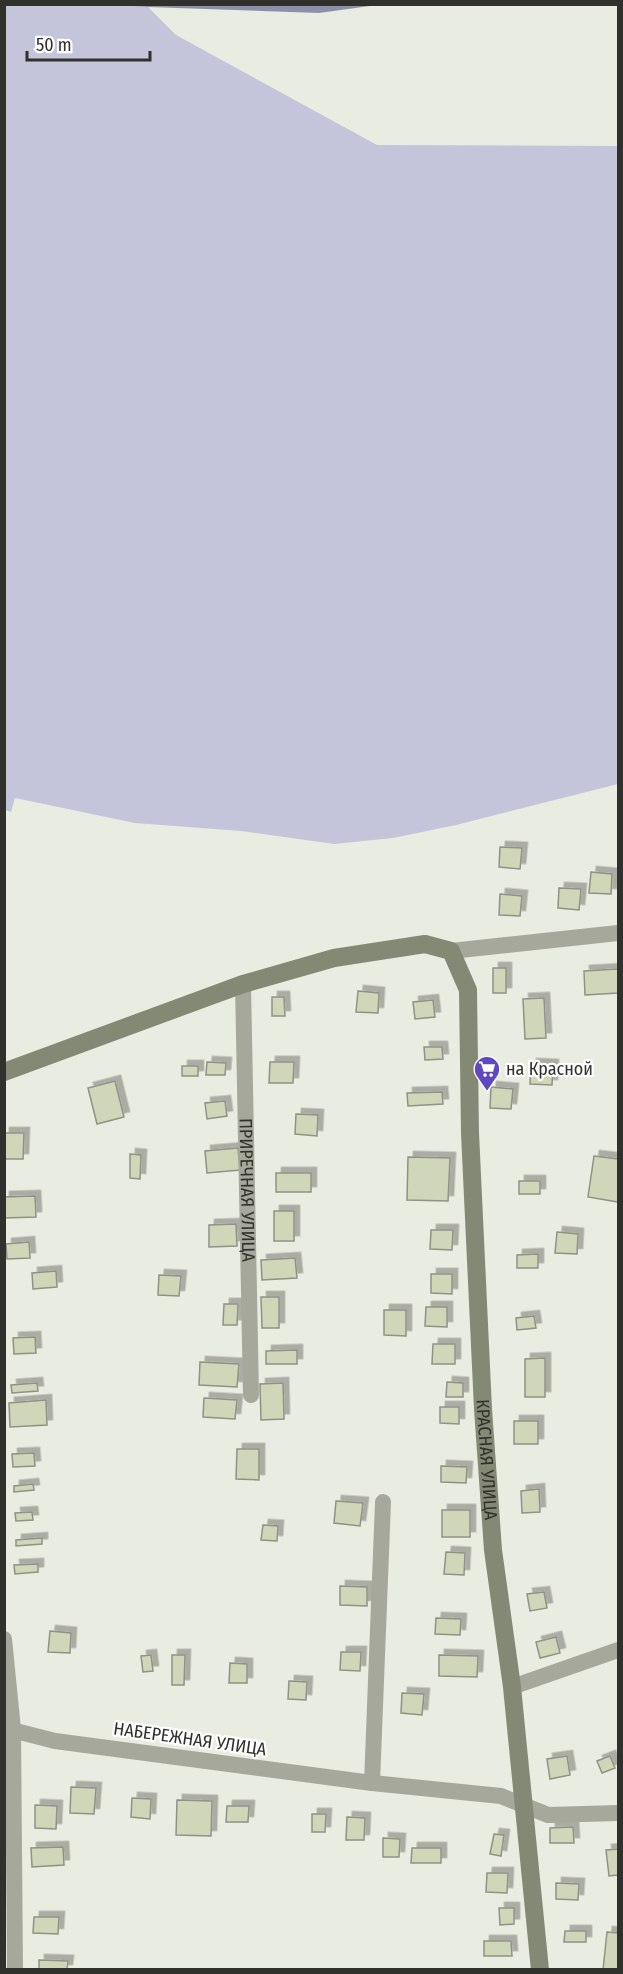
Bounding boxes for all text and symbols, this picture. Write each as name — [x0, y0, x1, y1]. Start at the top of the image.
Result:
scale bar — [27, 24, 150, 62]
text: 50 m — [36, 34, 72, 56]
supermarket icon: на Красной — [472, 1054, 502, 1092]
place label: на Красной — [506, 1058, 593, 1080]
street label: ПРИРЕЧНАЯ УЛИЦА — [235, 1118, 259, 1263]
street label: КРАСНАЯ УЛИЦА — [472, 1399, 502, 1521]
street label: НАБЕРЕЖНАЯ УЛИЦА — [112, 1717, 268, 1761]

